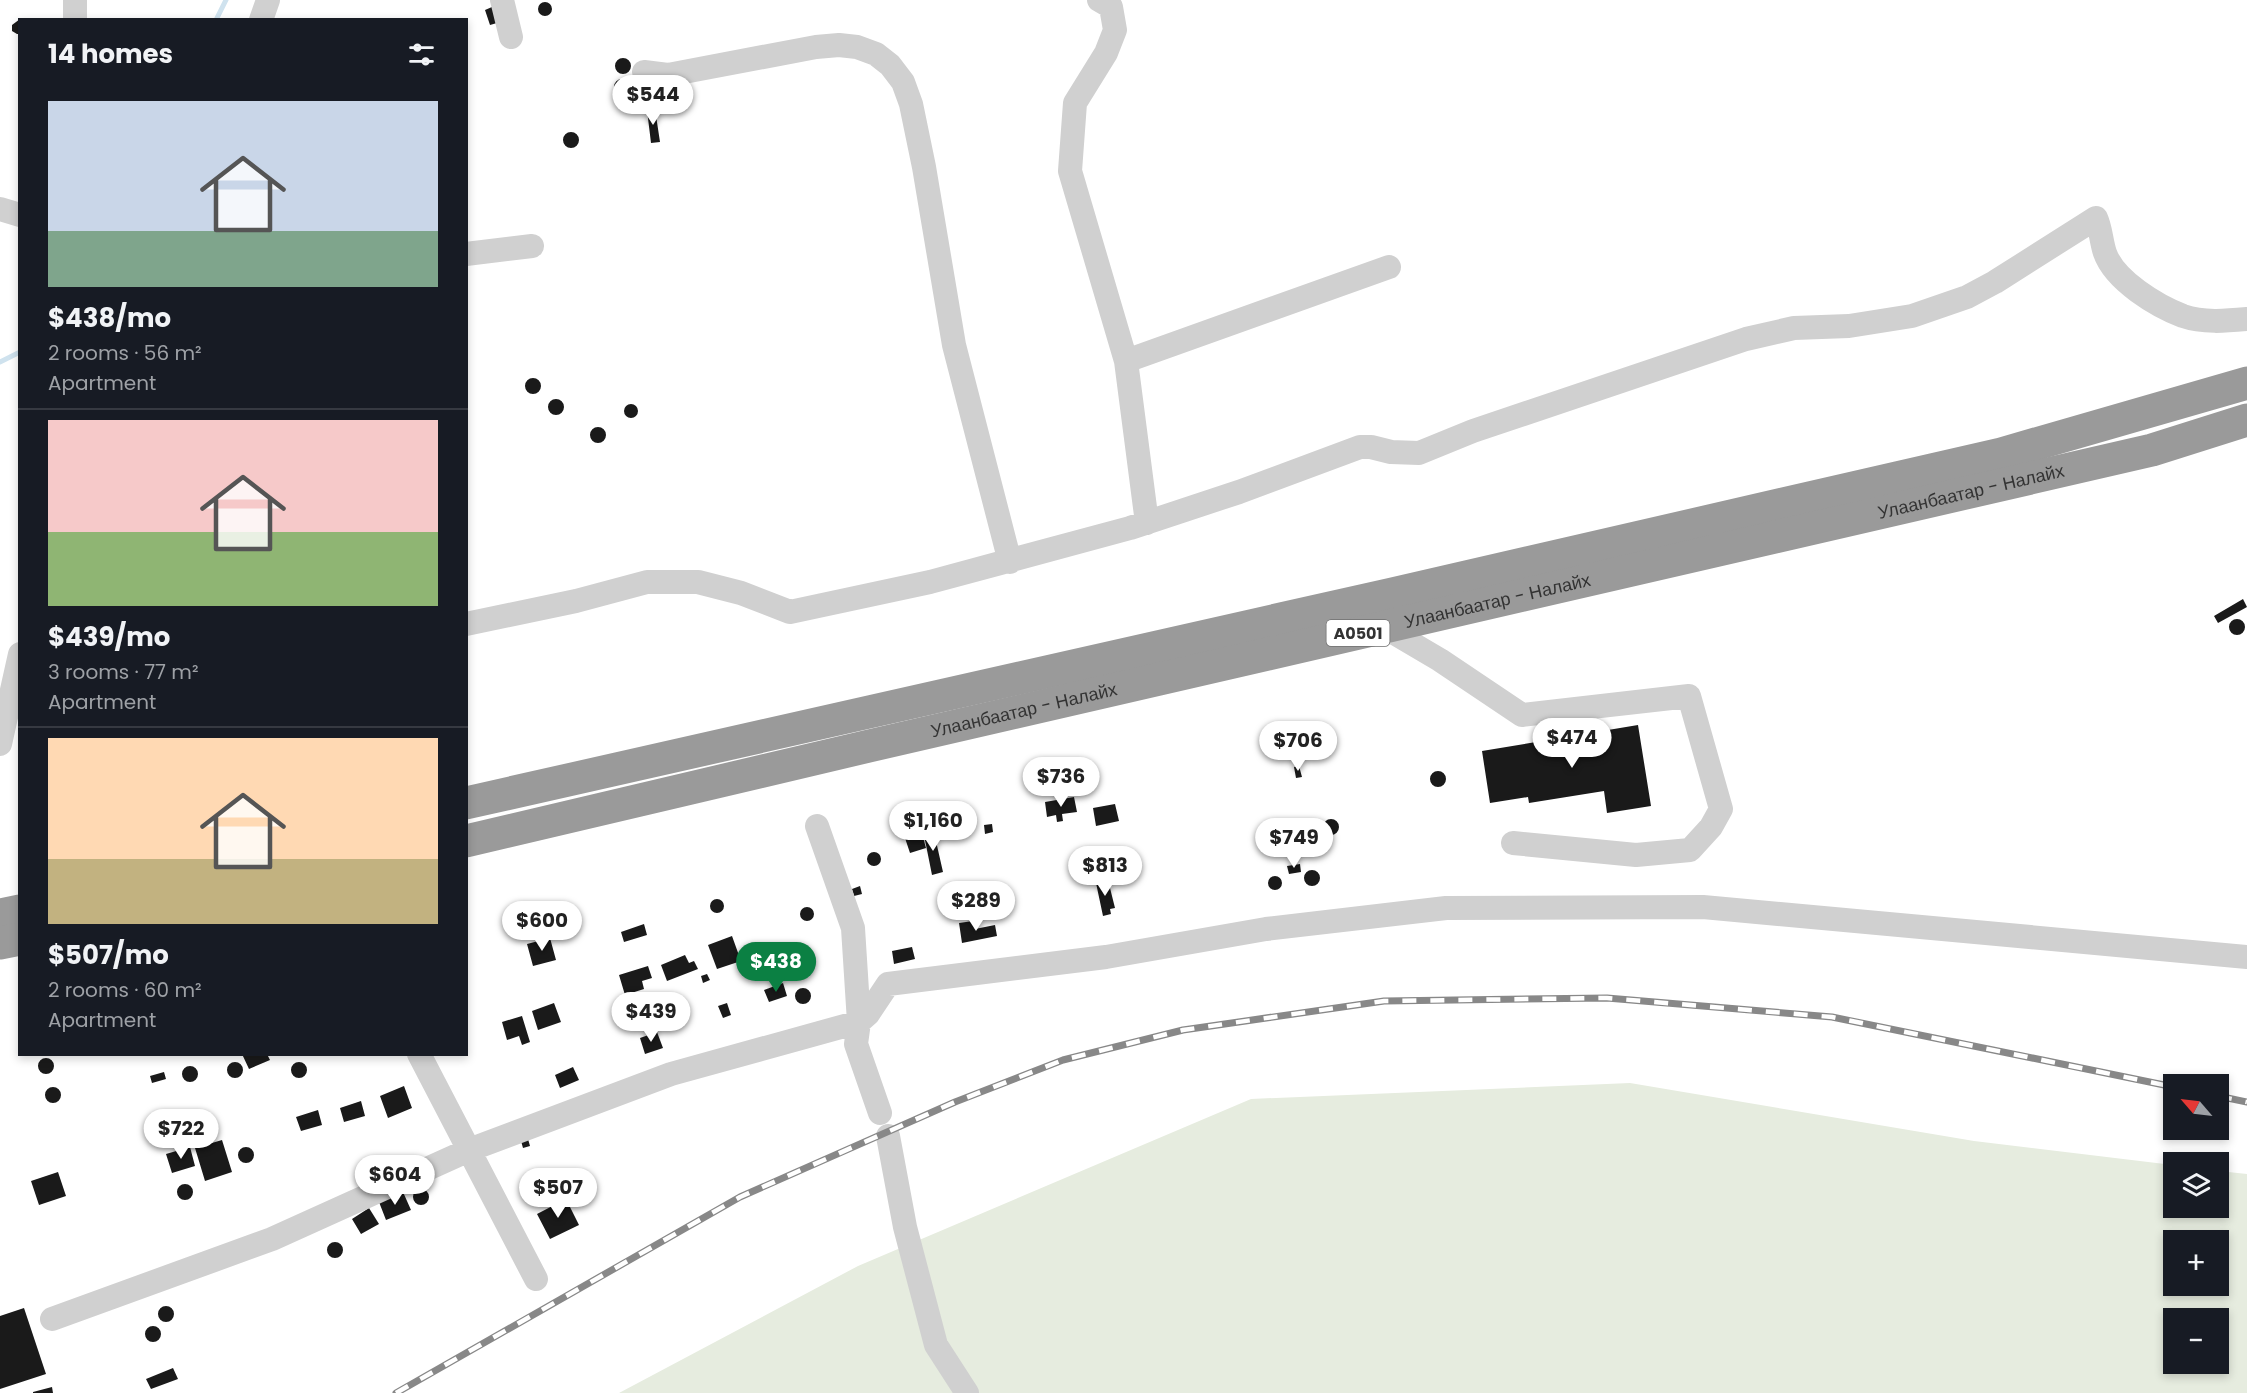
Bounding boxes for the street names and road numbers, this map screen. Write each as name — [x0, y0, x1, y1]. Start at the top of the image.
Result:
street label: Улаанбаатар - Налайх — [1875, 458, 2067, 525]
street label: Улаанбаатар - Налайх — [1402, 567, 1593, 634]
road number: A0501 — [1326, 620, 1390, 646]
street label: Улаанбаатар - Налайх — [928, 676, 1119, 743]

